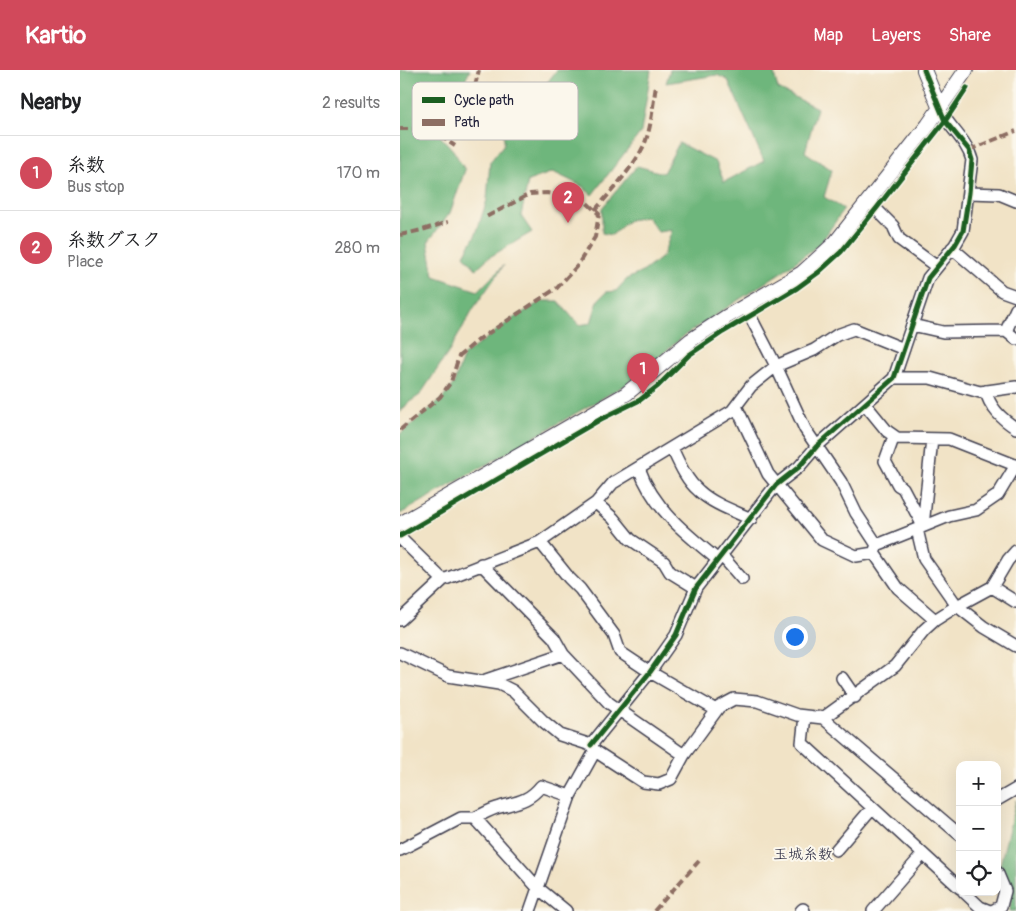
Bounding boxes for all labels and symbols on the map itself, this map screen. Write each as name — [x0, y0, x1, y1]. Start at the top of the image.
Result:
legend — [412, 82, 578, 140]
text: Cycle path — [454, 92, 514, 109]
text: Path — [454, 114, 479, 131]
pin: 2 — [552, 182, 584, 223]
pin: 1 — [627, 353, 659, 394]
your location — [782, 624, 808, 650]
district label: 玉城糸数 — [773, 845, 833, 864]

